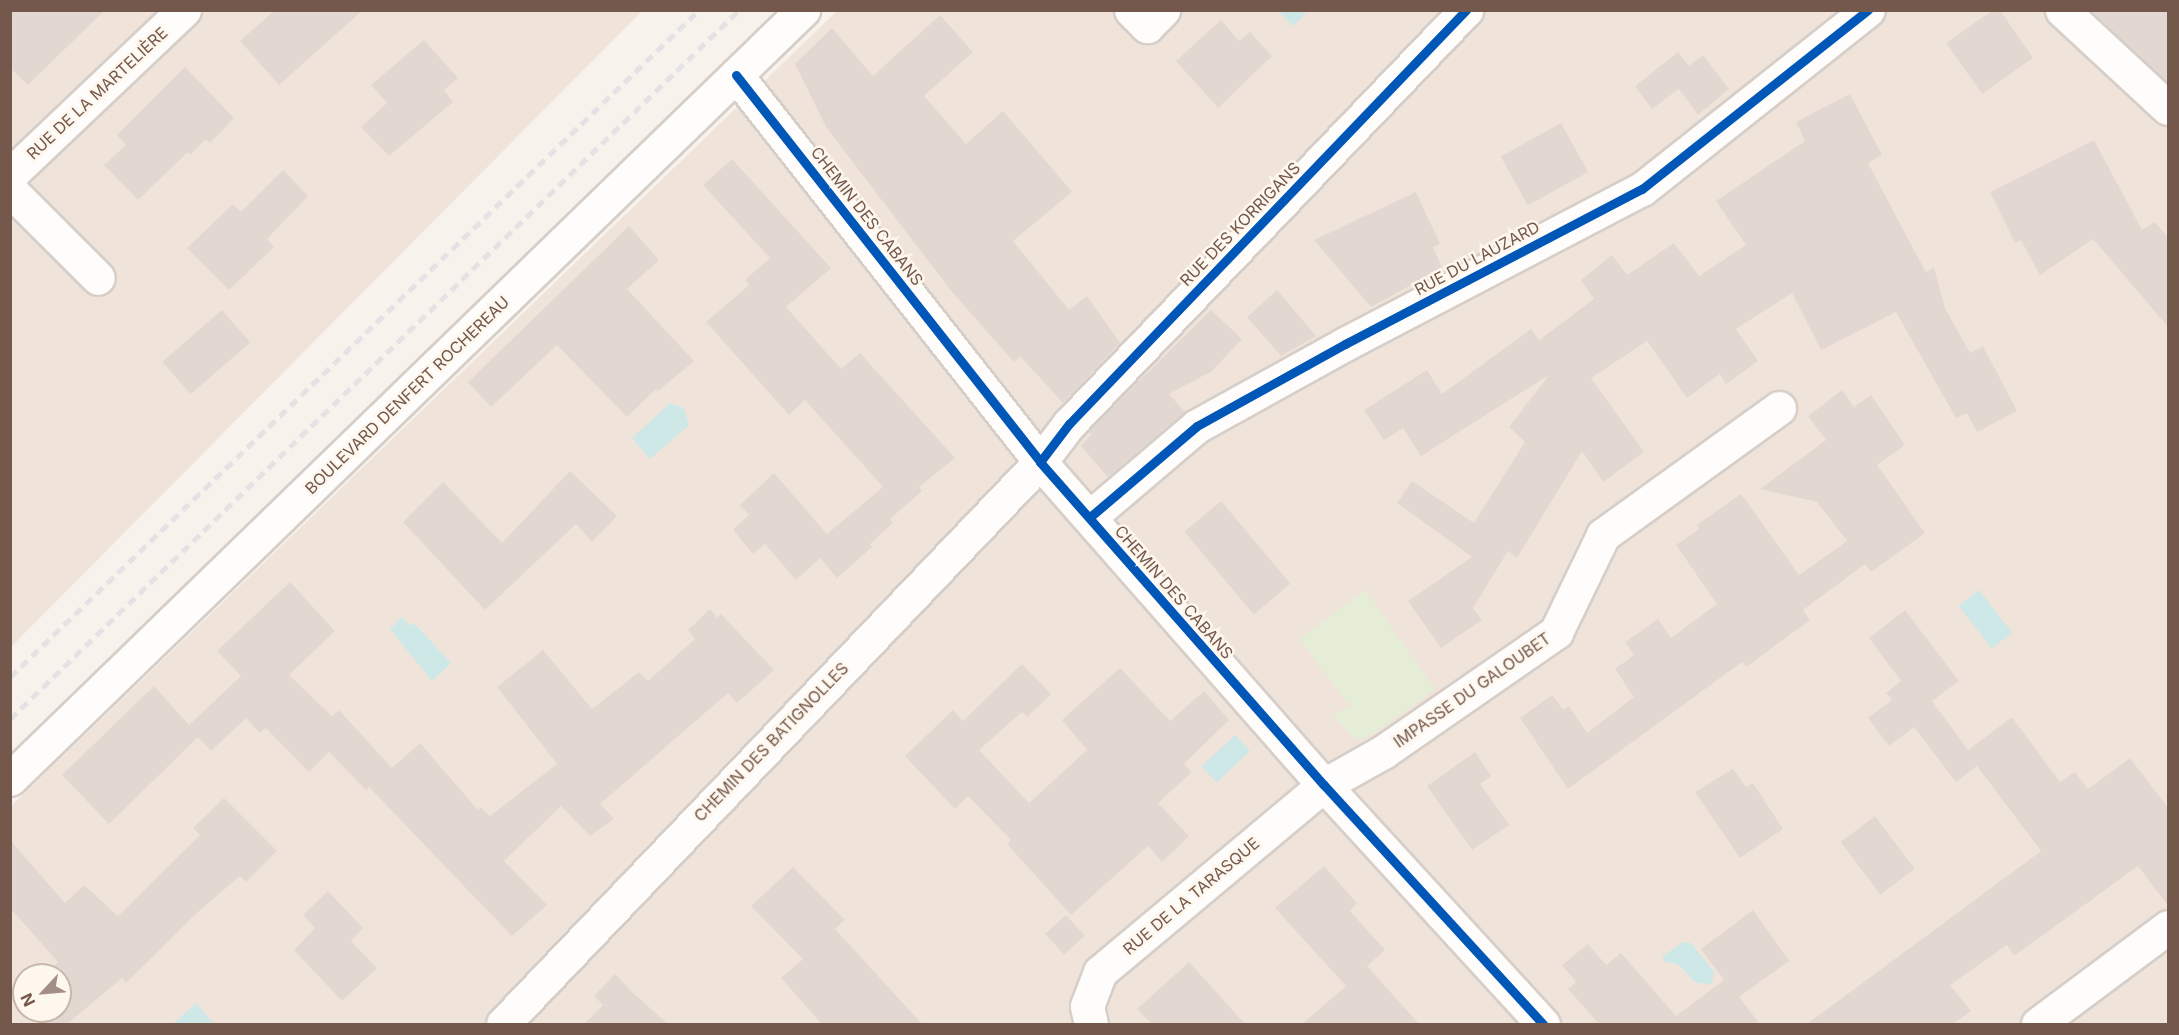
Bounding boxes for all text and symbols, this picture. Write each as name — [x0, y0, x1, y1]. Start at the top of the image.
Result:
street label: RUE DE LA MARTELIÈRE — [23, 23, 171, 163]
street label: CHEMIN DES CABANS — [807, 143, 927, 289]
street label: RUE DES KORRIGANS — [1176, 158, 1304, 290]
street label: RUE DU LAUZARD — [1411, 217, 1543, 299]
street label: BOULEVARD DENFERT ROCHEREAU — [301, 292, 513, 498]
street label: CHEMIN DES CABANS — [1111, 521, 1237, 663]
street label: IMPASSE DU GALOUBET — [1390, 628, 1554, 752]
street label: CHEMIN DES BATIGNOLLES — [690, 659, 852, 825]
street label: RUE DE LA TARASQUE — [1119, 833, 1263, 959]
north arrow — [12, 963, 72, 1023]
text: N — [16, 990, 39, 1010]

